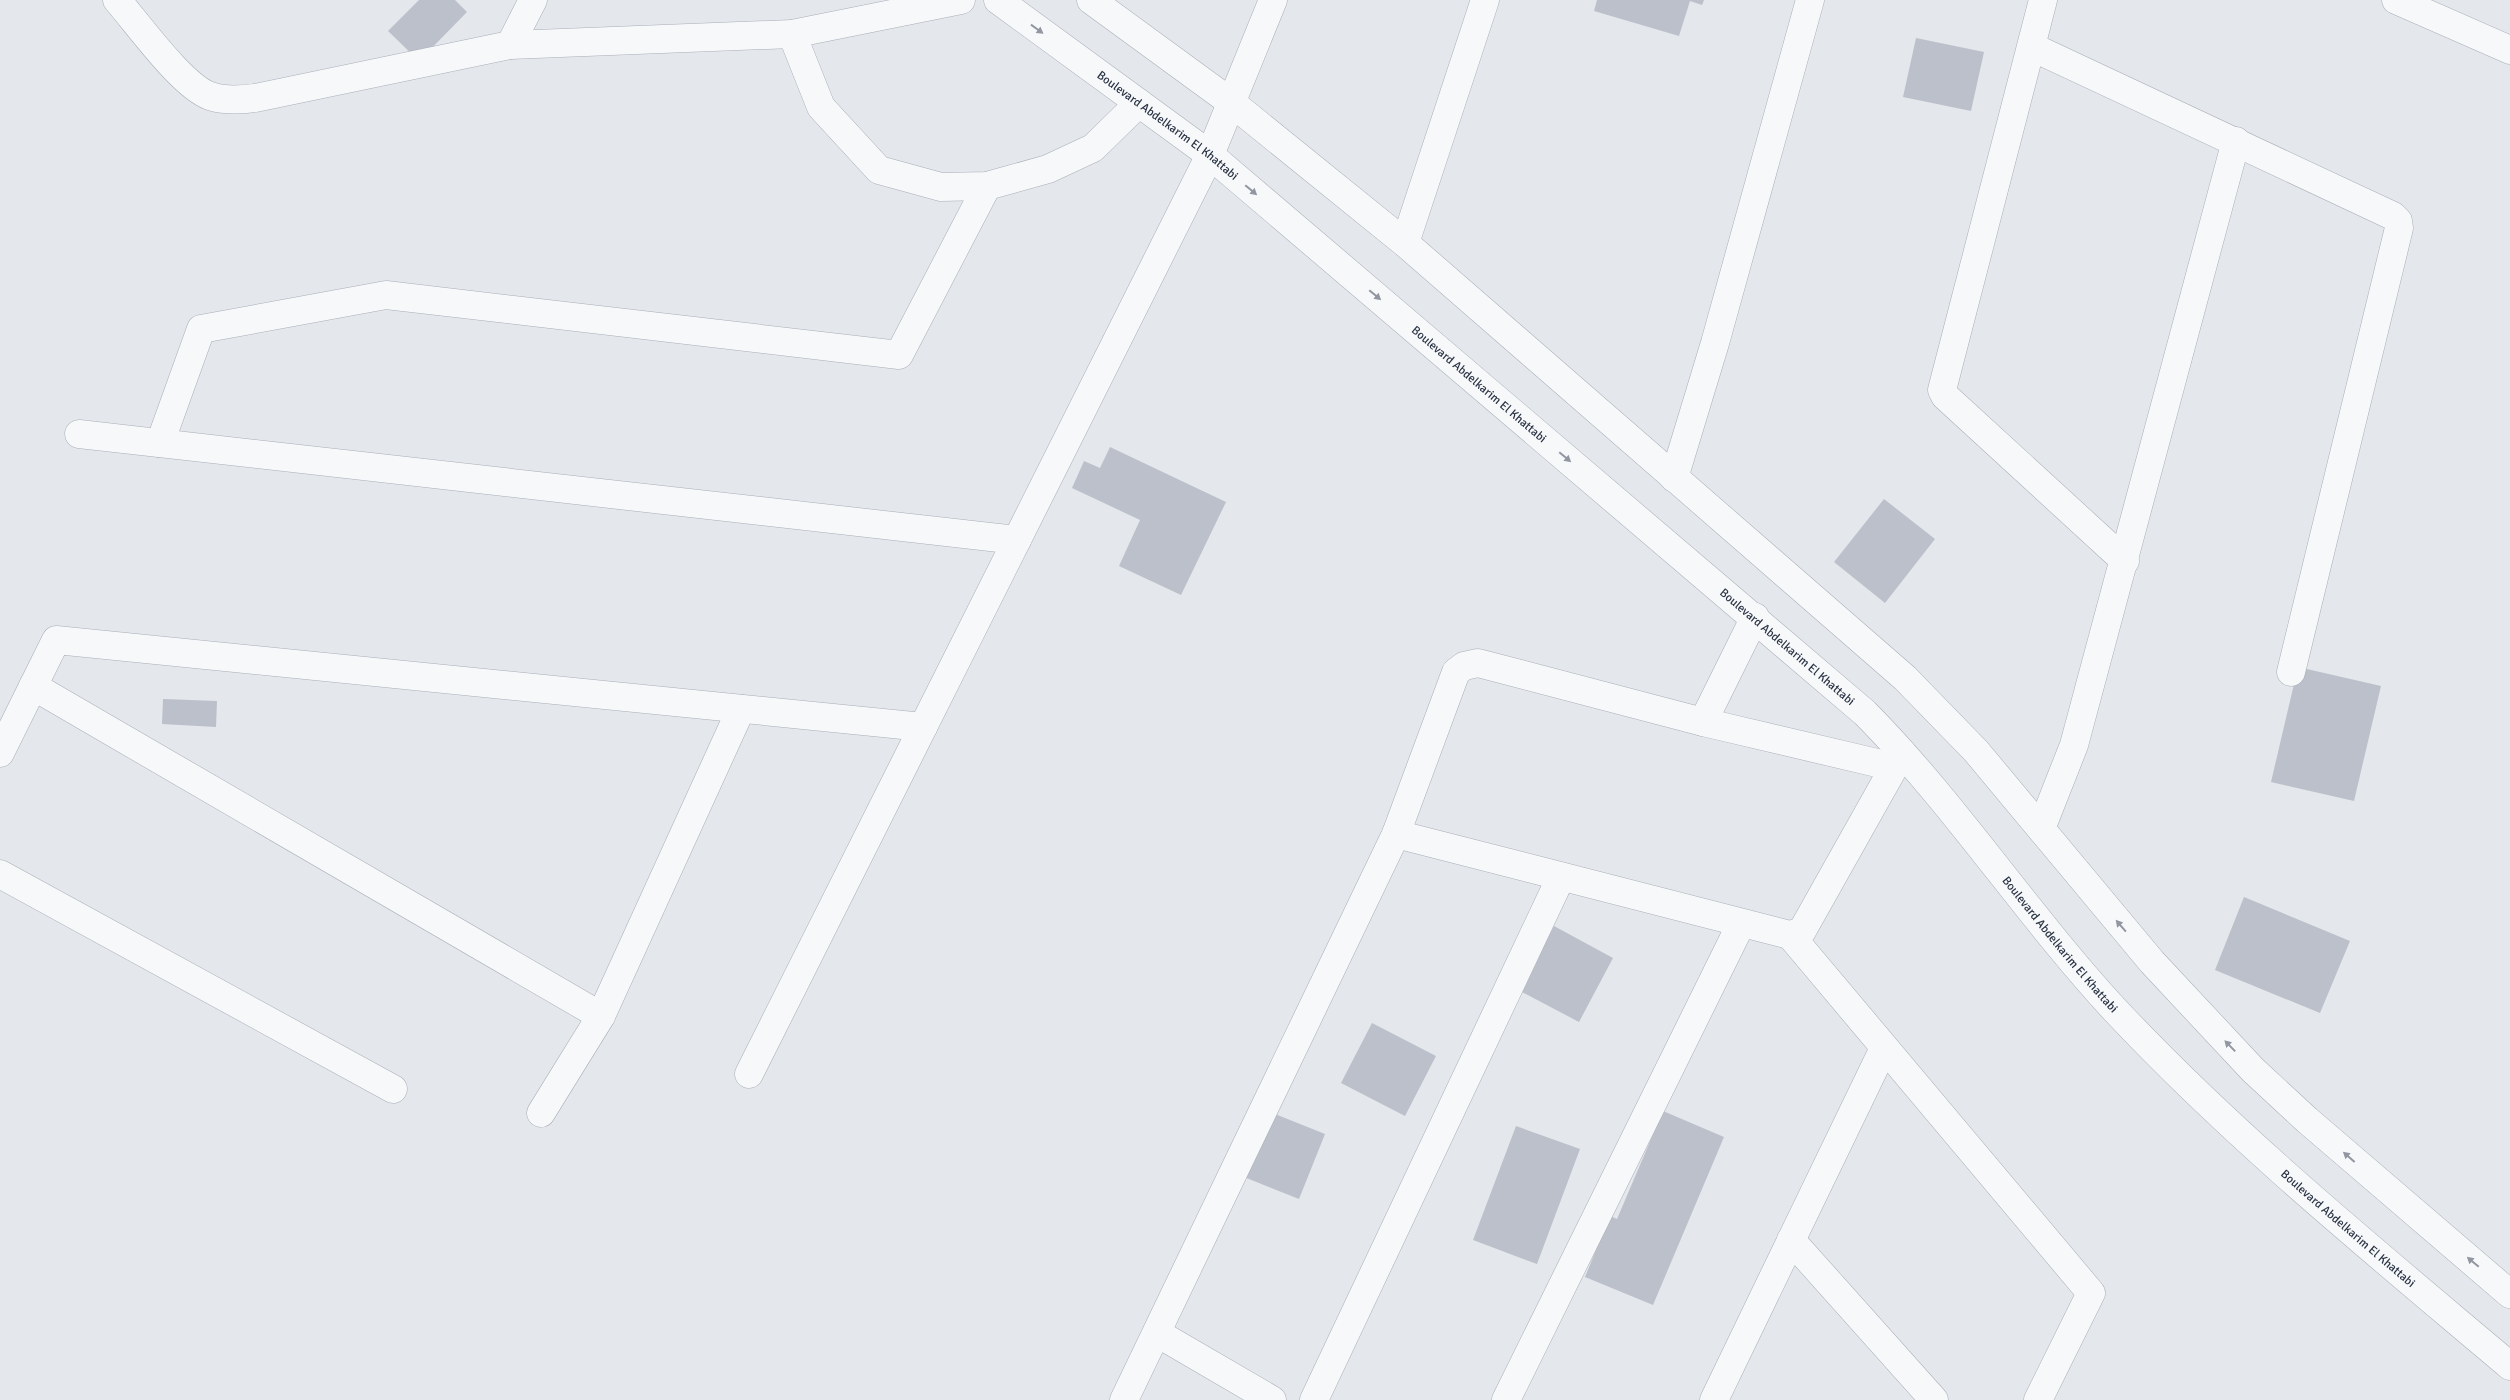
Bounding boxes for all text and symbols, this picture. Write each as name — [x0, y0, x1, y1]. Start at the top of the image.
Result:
one-way arrow — [1030, 24, 1044, 34]
street label: Boulevard Abdelkarim El Khattabi — [1094, 68, 1241, 184]
one-way arrow — [1244, 184, 1256, 196]
one-way arrow — [1368, 289, 1380, 301]
street label: Boulevard Abdelkarim El Khattabi — [1408, 323, 1549, 446]
one-way arrow — [1559, 451, 1572, 462]
street label: Boulevard Abdelkarim El Khattabi — [1716, 585, 1858, 709]
street label: Boulevard Abdelkarim El Khattabi — [1999, 874, 2121, 1016]
one-way arrow — [2116, 920, 2127, 932]
one-way arrow — [2224, 1041, 2236, 1053]
one-way arrow — [2343, 1152, 2355, 1163]
street label: Boulevard Abdelkarim El Khattabi — [2277, 1167, 2418, 1291]
one-way arrow — [2467, 1257, 2479, 1268]

